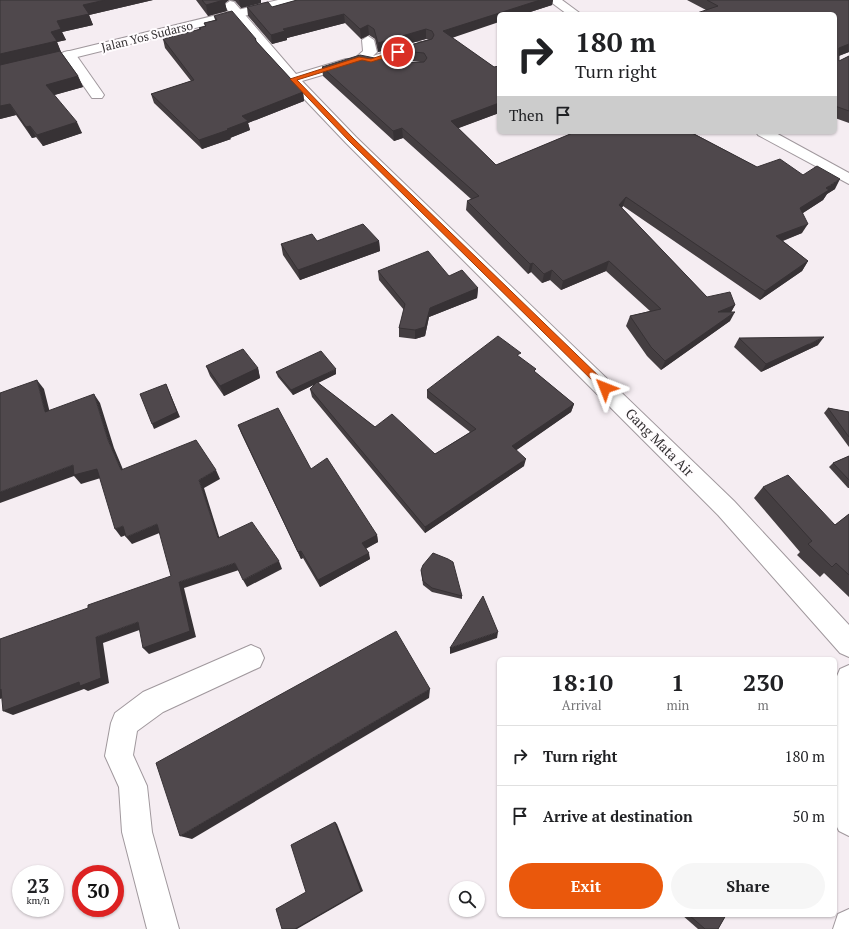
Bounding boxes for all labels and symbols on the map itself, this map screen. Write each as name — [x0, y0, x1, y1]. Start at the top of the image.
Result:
street label: Jalan Yos Sudarso — [100, 17, 195, 55]
pin — [381, 35, 415, 69]
position arrow — [584, 367, 626, 409]
street label: Gang Mata Air — [622, 404, 699, 481]
speed limit sign: 30 — [72, 865, 124, 917]

